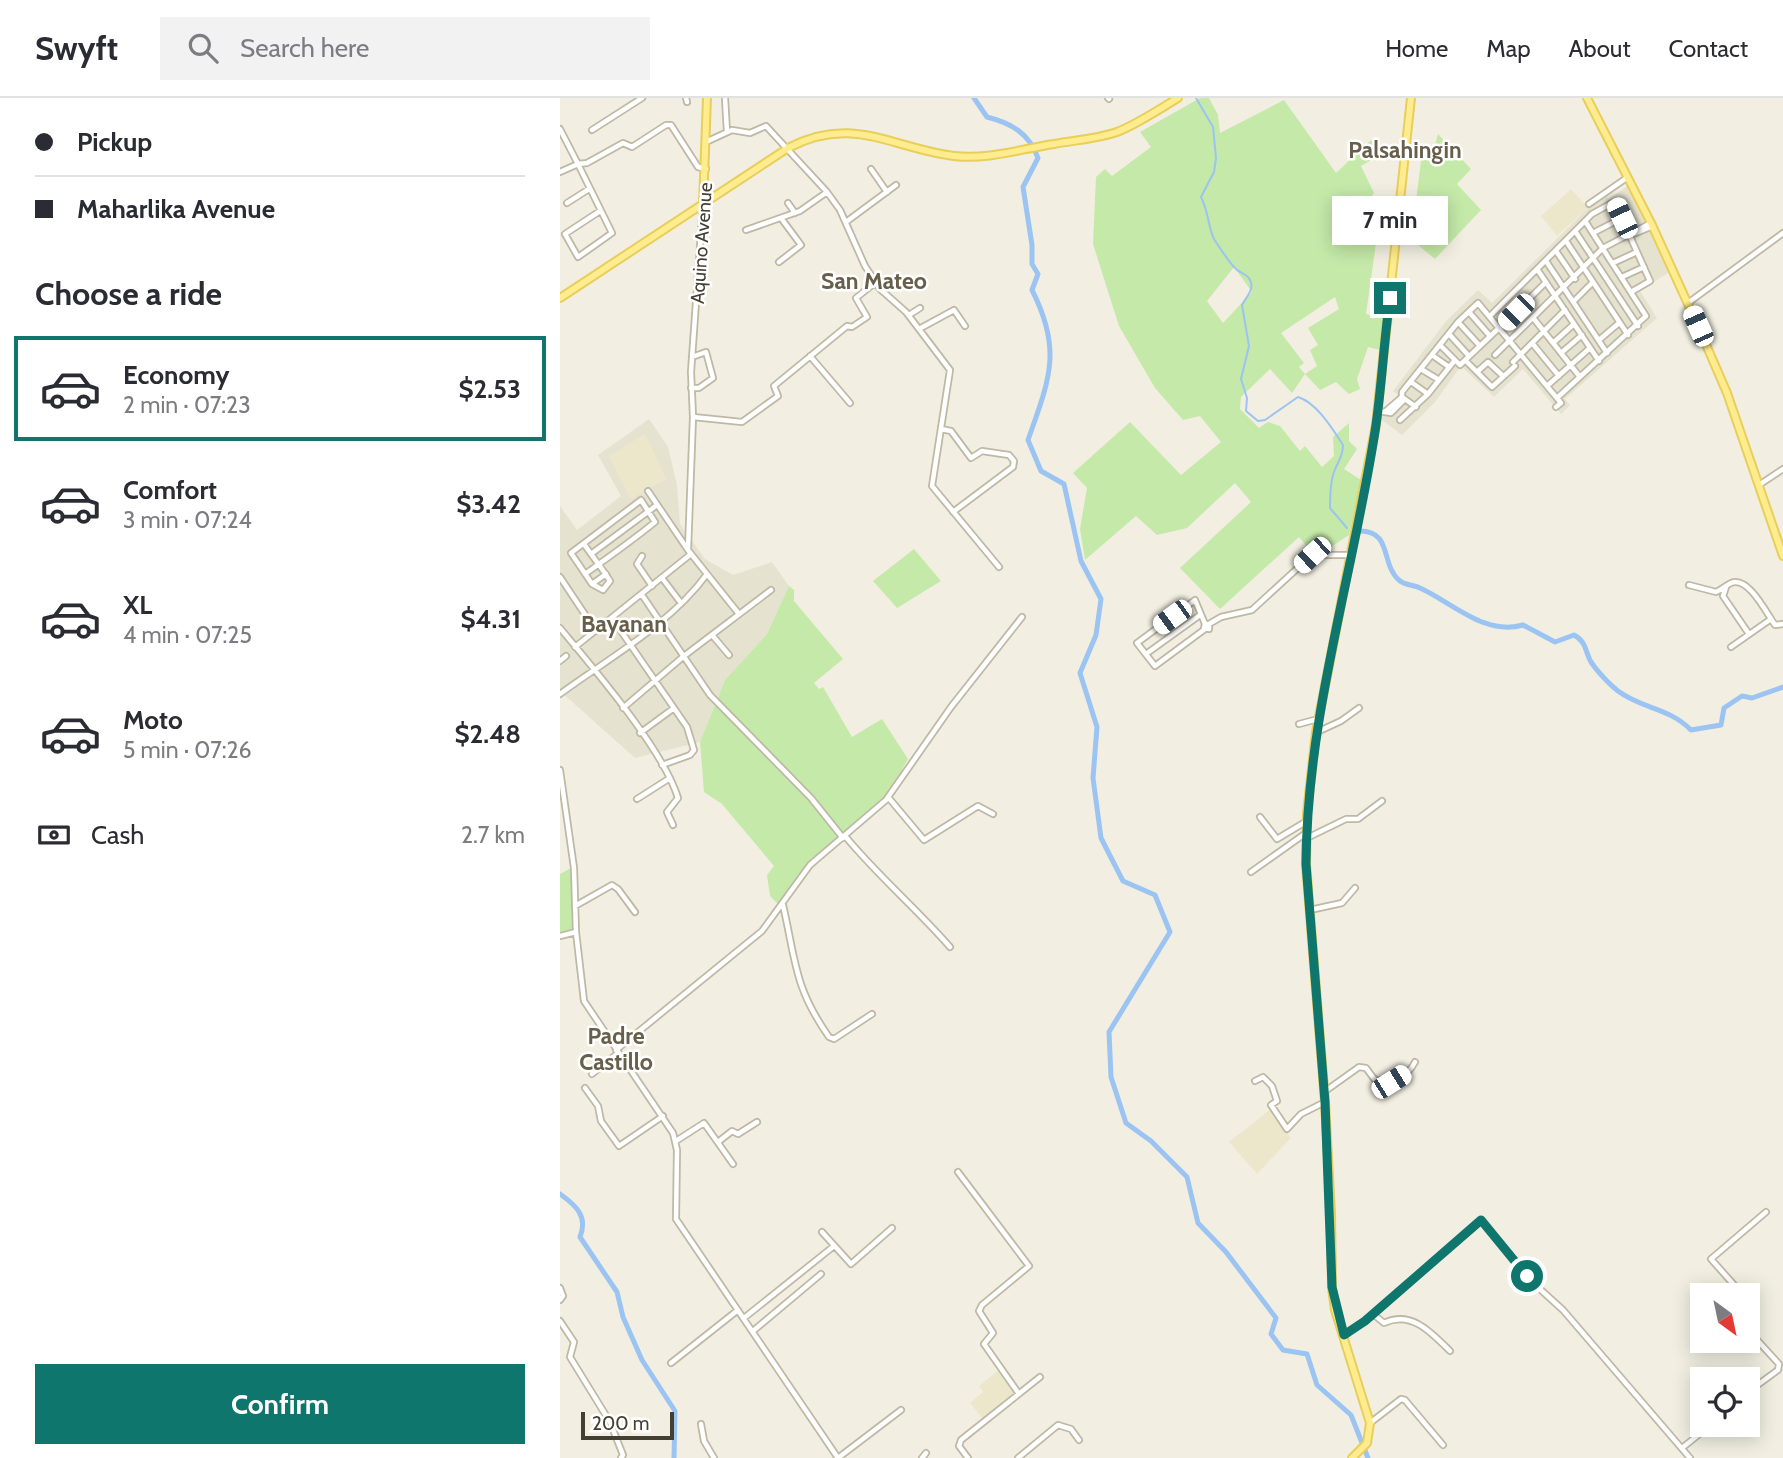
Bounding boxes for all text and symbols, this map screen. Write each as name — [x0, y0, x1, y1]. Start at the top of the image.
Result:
search box — [160, 17, 650, 80]
text: Swyft — [35, 28, 118, 68]
icon: search — [184, 29, 222, 67]
text: Search here — [240, 32, 369, 64]
text: Home — [1385, 34, 1448, 63]
text: Map — [1486, 34, 1531, 63]
text: About — [1569, 34, 1631, 63]
text: Contact — [1669, 34, 1748, 63]
text: Pickup — [77, 126, 152, 158]
district label: Palsahingin — [1348, 136, 1462, 164]
street label: Aquino Avenue — [686, 181, 717, 305]
text: Maharlika Avenue — [77, 193, 275, 225]
car — [1604, 195, 1641, 241]
callout: 7 min — [1332, 197, 1448, 246]
text: 7 min — [1362, 206, 1418, 234]
district label: San Mateo — [821, 267, 927, 295]
text: Choose a ride — [35, 274, 222, 313]
route end — [1374, 282, 1406, 314]
car — [1494, 290, 1539, 334]
car — [1680, 303, 1717, 349]
icon: car — [39, 357, 102, 420]
text: Economy — [123, 359, 229, 391]
text: $2.53 — [458, 373, 521, 405]
text: 2 min · 07:23 — [123, 391, 251, 419]
icon: car — [39, 472, 102, 535]
text: Comfort — [123, 474, 217, 506]
text: $3.42 — [456, 488, 521, 520]
text: 3 min · 07:24 — [123, 506, 252, 534]
car — [1290, 533, 1335, 577]
icon: car — [39, 587, 102, 650]
text: XL — [123, 589, 152, 621]
car — [1149, 596, 1196, 638]
text: $4.31 — [460, 603, 521, 635]
district label: Bayanan — [581, 610, 667, 638]
text: 4 min · 07:25 — [123, 621, 252, 649]
icon: car — [39, 702, 102, 765]
text: Moto — [123, 704, 183, 736]
text: $2.48 — [455, 718, 521, 750]
text: 5 min · 07:26 — [123, 736, 252, 764]
icon: cash — [35, 816, 73, 854]
text: Cash — [91, 819, 144, 851]
text: 2.7 km — [461, 821, 525, 849]
district label: Padre Castillo — [579, 1022, 653, 1076]
car — [1368, 1062, 1415, 1102]
route start — [1511, 1260, 1543, 1292]
north arrow — [1690, 1283, 1760, 1353]
map controls — [1690, 1283, 1760, 1437]
button: Confirm — [35, 1364, 525, 1444]
button: locate — [1690, 1367, 1760, 1437]
scale bar — [581, 1409, 674, 1441]
text: 200 m — [592, 1412, 649, 1435]

